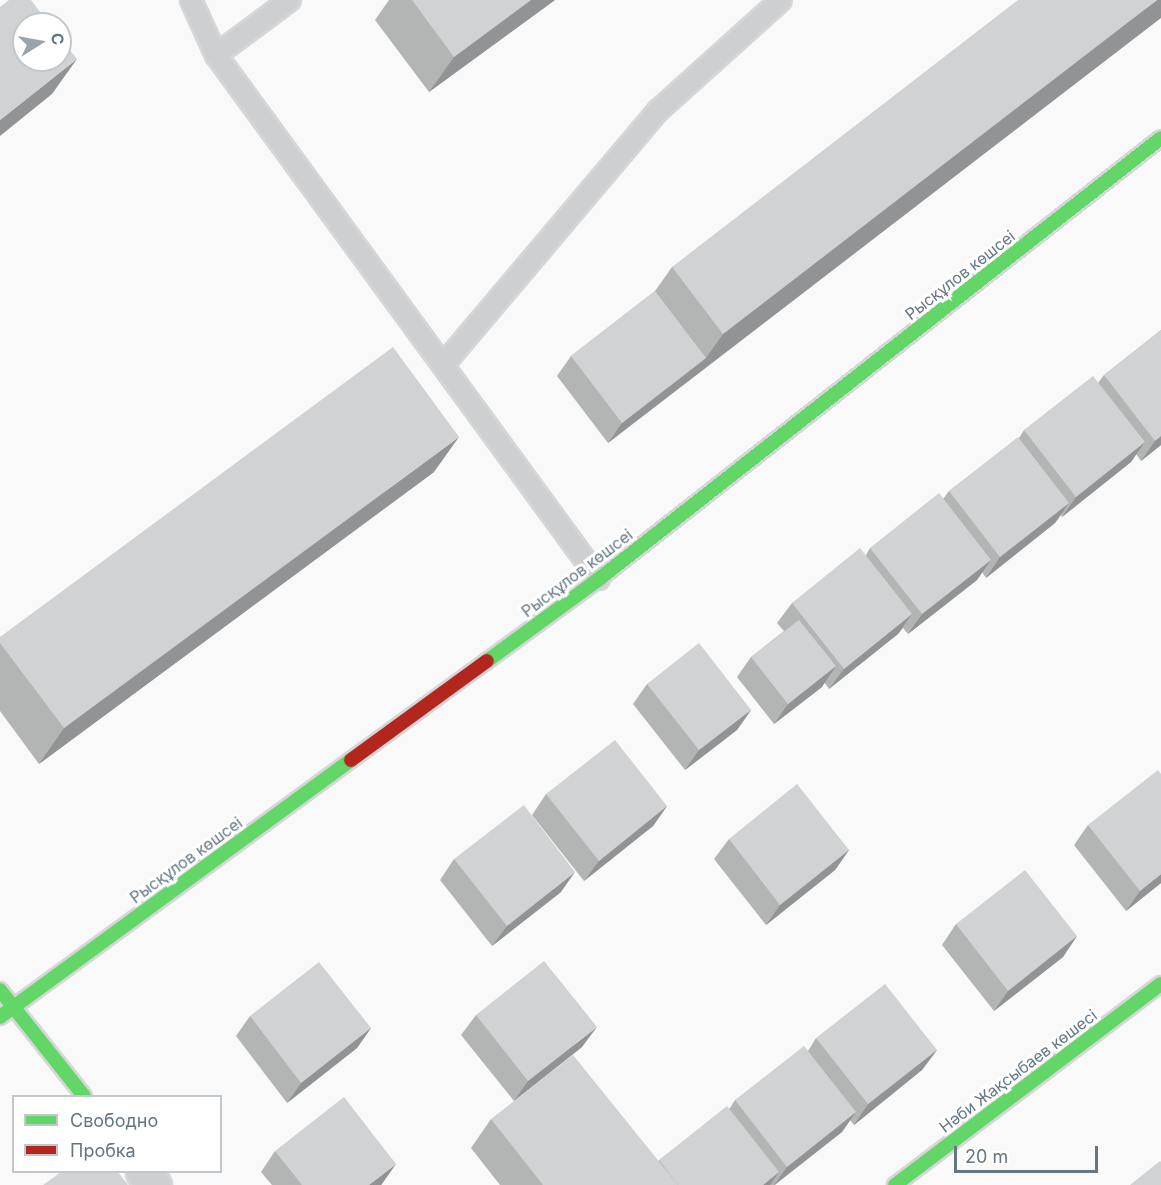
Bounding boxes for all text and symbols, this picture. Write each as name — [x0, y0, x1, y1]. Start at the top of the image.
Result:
north arrow — [12, 12, 72, 72]
text: С — [47, 31, 69, 47]
street label: Рысқұлов көшсеі — [901, 226, 1019, 324]
street label: Рысқұлов көшсеі — [518, 525, 636, 621]
street label: Рысқұлов көшсеі — [126, 813, 246, 907]
street label: Нәби Жақсыбаев көшесі — [935, 1005, 1101, 1137]
legend — [12, 1095, 222, 1173]
text: Свободно — [70, 1110, 158, 1131]
scale bar — [957, 1134, 1101, 1172]
text: Пробка — [70, 1140, 136, 1161]
text: 20 m — [965, 1146, 1008, 1167]

